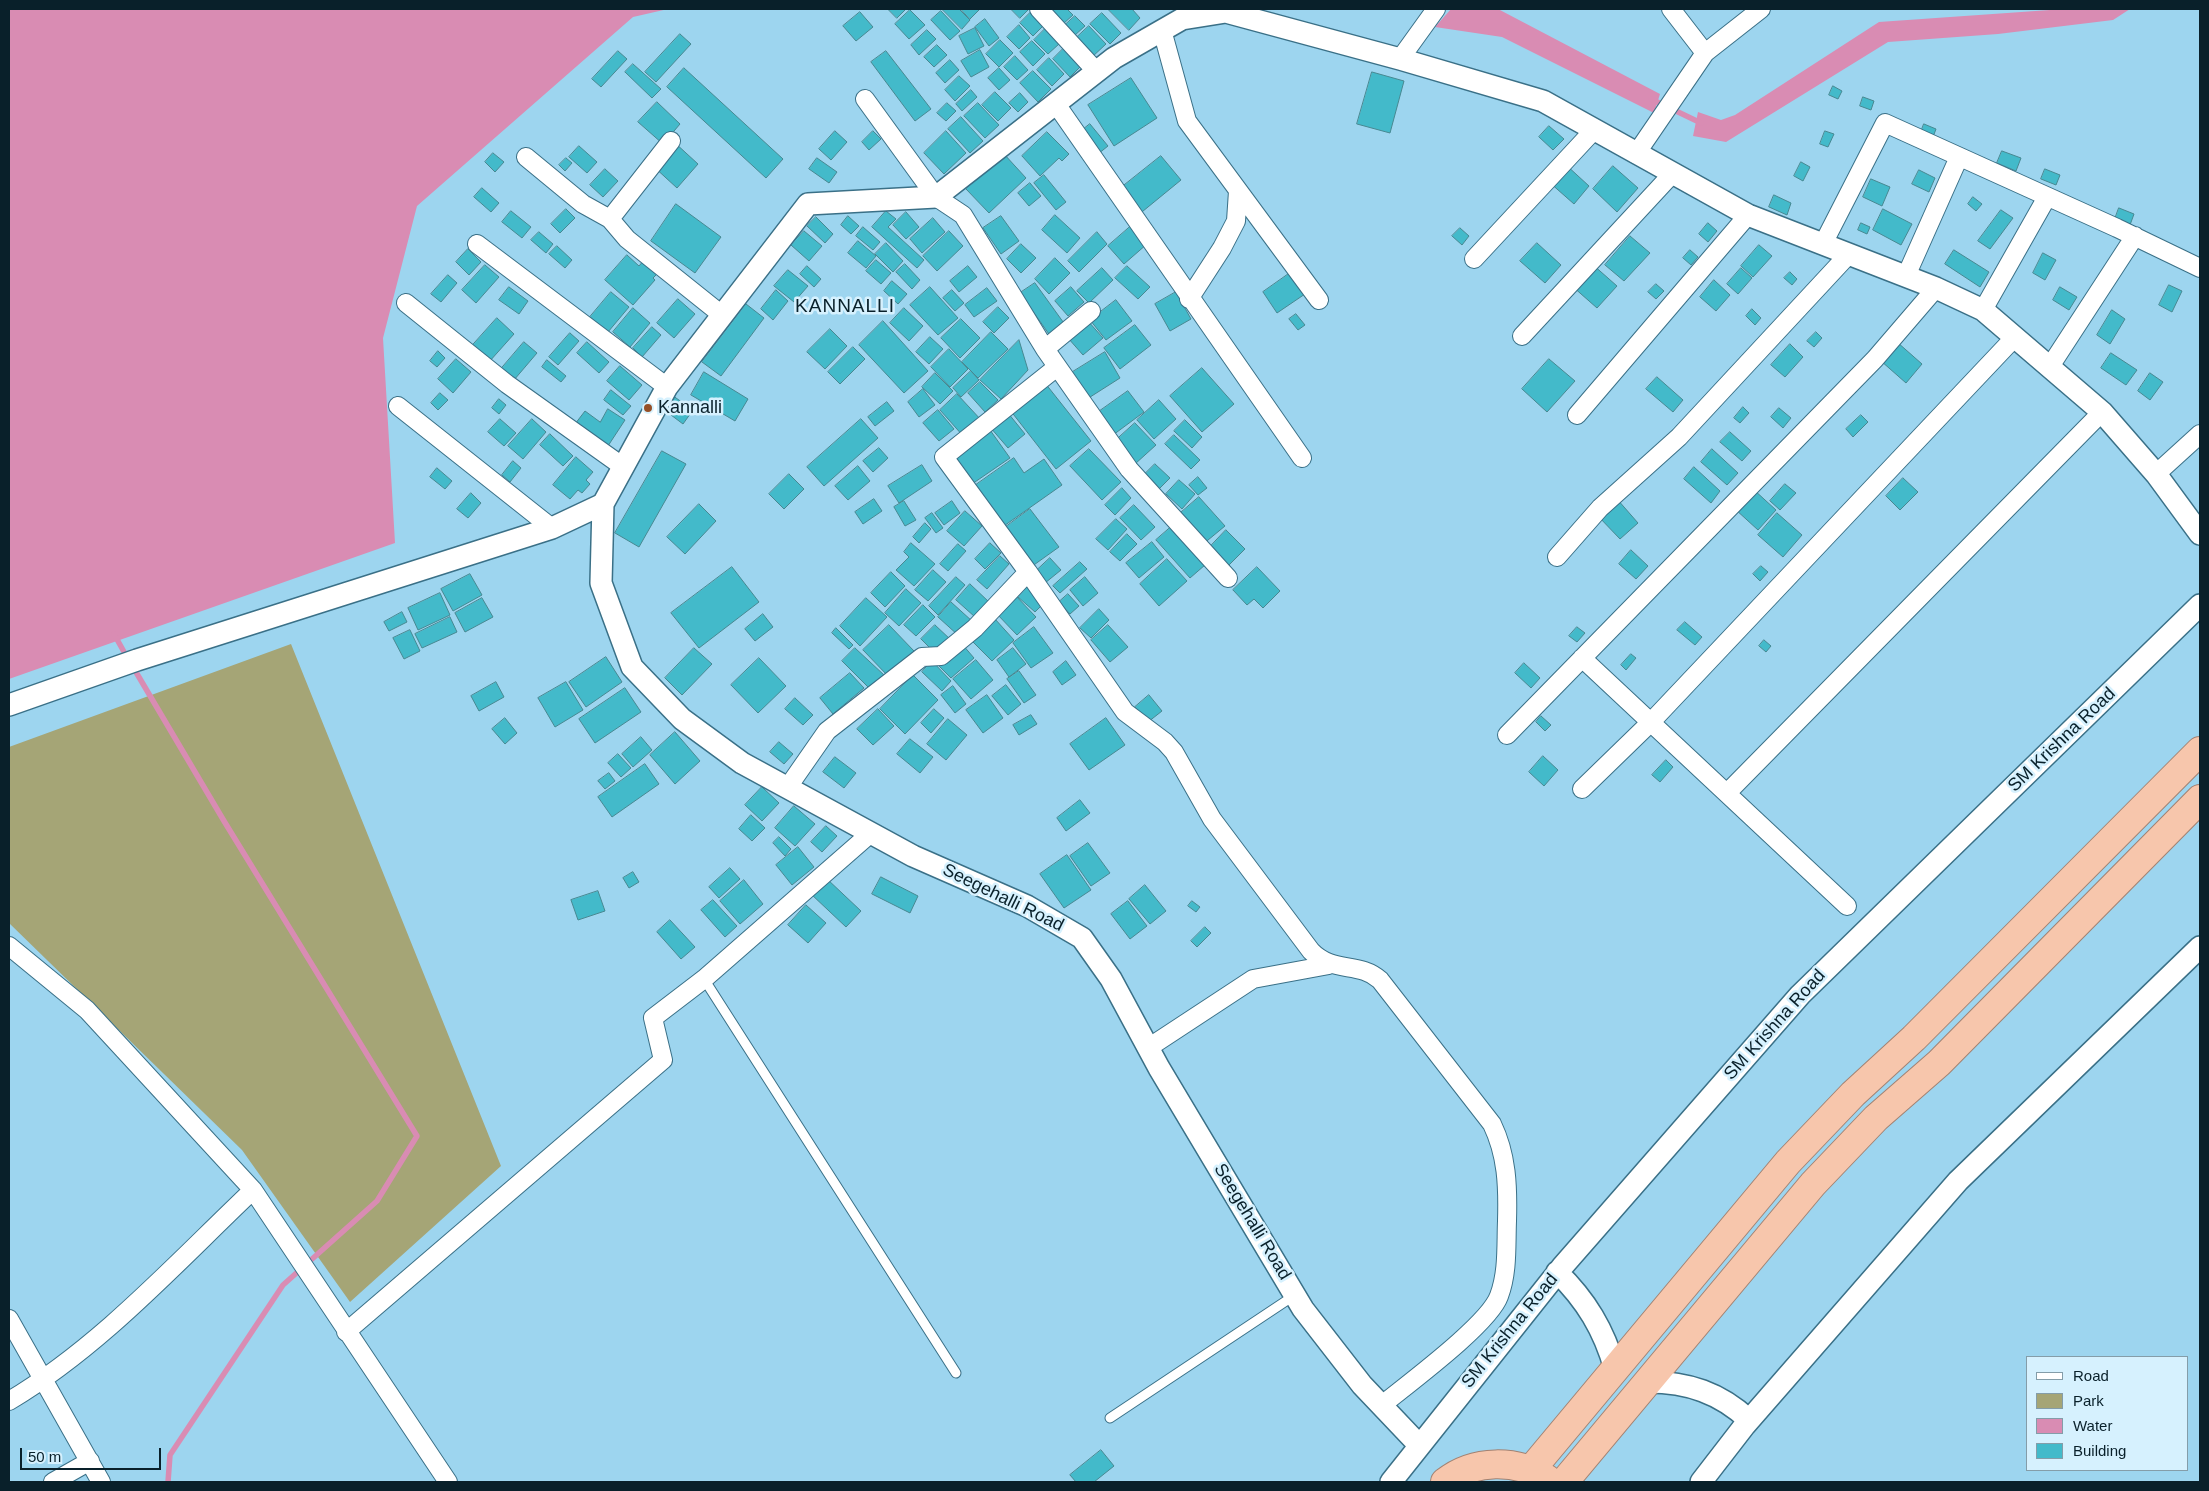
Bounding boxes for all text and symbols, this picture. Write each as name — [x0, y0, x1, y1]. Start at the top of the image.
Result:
district label: KANNALLI — [794, 296, 896, 318]
place label: Kannalli — [658, 397, 722, 419]
marker: Kannalli — [642, 402, 654, 414]
street label: SM Krishna Road — [2004, 683, 2120, 797]
street label: Seegehalli Road — [939, 859, 1067, 937]
street label: SM Krishna Road — [1720, 965, 1830, 1085]
street label: Seegehalli Road — [1209, 1160, 1295, 1284]
street label: SM Krishna Road — [1457, 1269, 1563, 1393]
legend — [2026, 1356, 2189, 1471]
text: Road — [2073, 1367, 2109, 1384]
text: Park — [2073, 1392, 2104, 1409]
text: Water — [2073, 1417, 2112, 1434]
scale bar — [22, 1438, 164, 1470]
text: Building — [2073, 1442, 2126, 1459]
text: 50 m — [28, 1448, 61, 1465]

